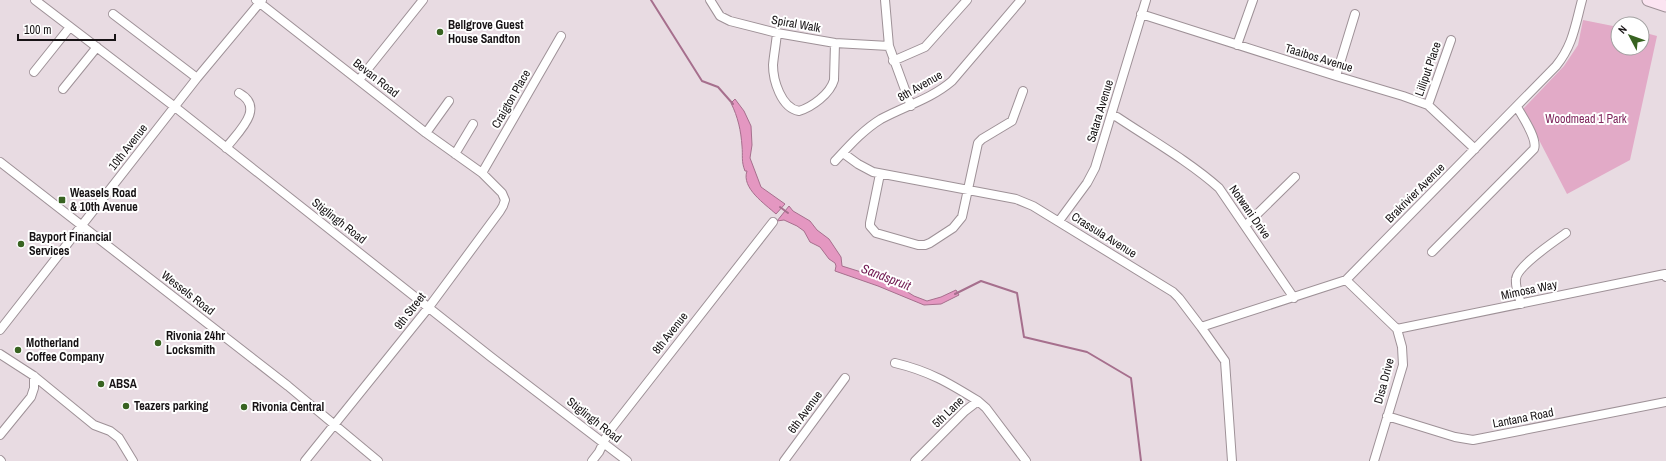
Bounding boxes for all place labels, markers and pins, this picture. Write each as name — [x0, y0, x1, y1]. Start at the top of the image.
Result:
place label: Bellgrove Guest House Sandton — [448, 17, 524, 47]
marker: Bellgrove Guest House Sandton — [435, 27, 445, 37]
place label: Weasels Road & 10th Avenue — [70, 185, 138, 215]
marker: Weasels Road & 10th Avenue — [57, 195, 67, 205]
place label: Bayport Financial Services — [29, 229, 112, 259]
marker: Bayport Financial Services — [16, 239, 26, 249]
place label: Rivonia 24hr Locksmith — [166, 328, 225, 358]
place label: Motherland Coffee Company — [26, 335, 105, 365]
marker: Rivonia 24hr Locksmith — [153, 338, 163, 348]
marker: Motherland Coffee Company — [13, 345, 23, 355]
place label: ABSA — [109, 376, 138, 392]
marker: ABSA — [96, 379, 106, 389]
place label: Teazers parking — [134, 398, 208, 414]
place label: Rivonia Central — [252, 399, 324, 415]
marker: Teazers parking — [121, 401, 131, 411]
marker: Rivonia Central — [239, 402, 249, 412]

